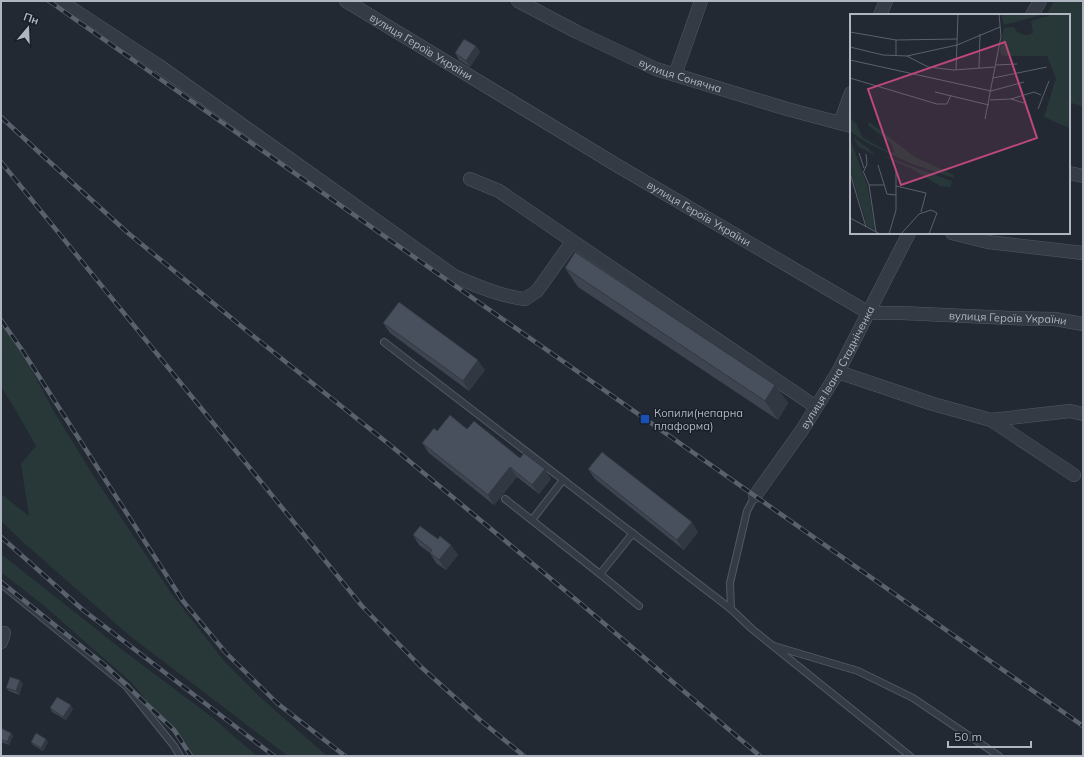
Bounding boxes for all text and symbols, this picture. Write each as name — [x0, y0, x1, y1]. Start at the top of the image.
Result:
north arrow — [8, 8, 48, 48]
text: Пн — [22, 9, 41, 28]
street label: вулиця Героїв України — [367, 10, 475, 83]
inset map — [850, 14, 1070, 234]
street label: вулиця Сонячна — [637, 55, 723, 96]
street label: вулиця Героїв України — [644, 178, 754, 249]
street label: вулиця Івана Стадніченка — [797, 304, 878, 432]
street label: вулиця Героїв України — [949, 308, 1068, 328]
place label: Копили(непарна плаформа) — [654, 406, 743, 433]
marker: Копили(непарна плаформа) — [639, 413, 651, 425]
scale bar — [948, 723, 1031, 749]
text: 50 m — [954, 729, 982, 744]

